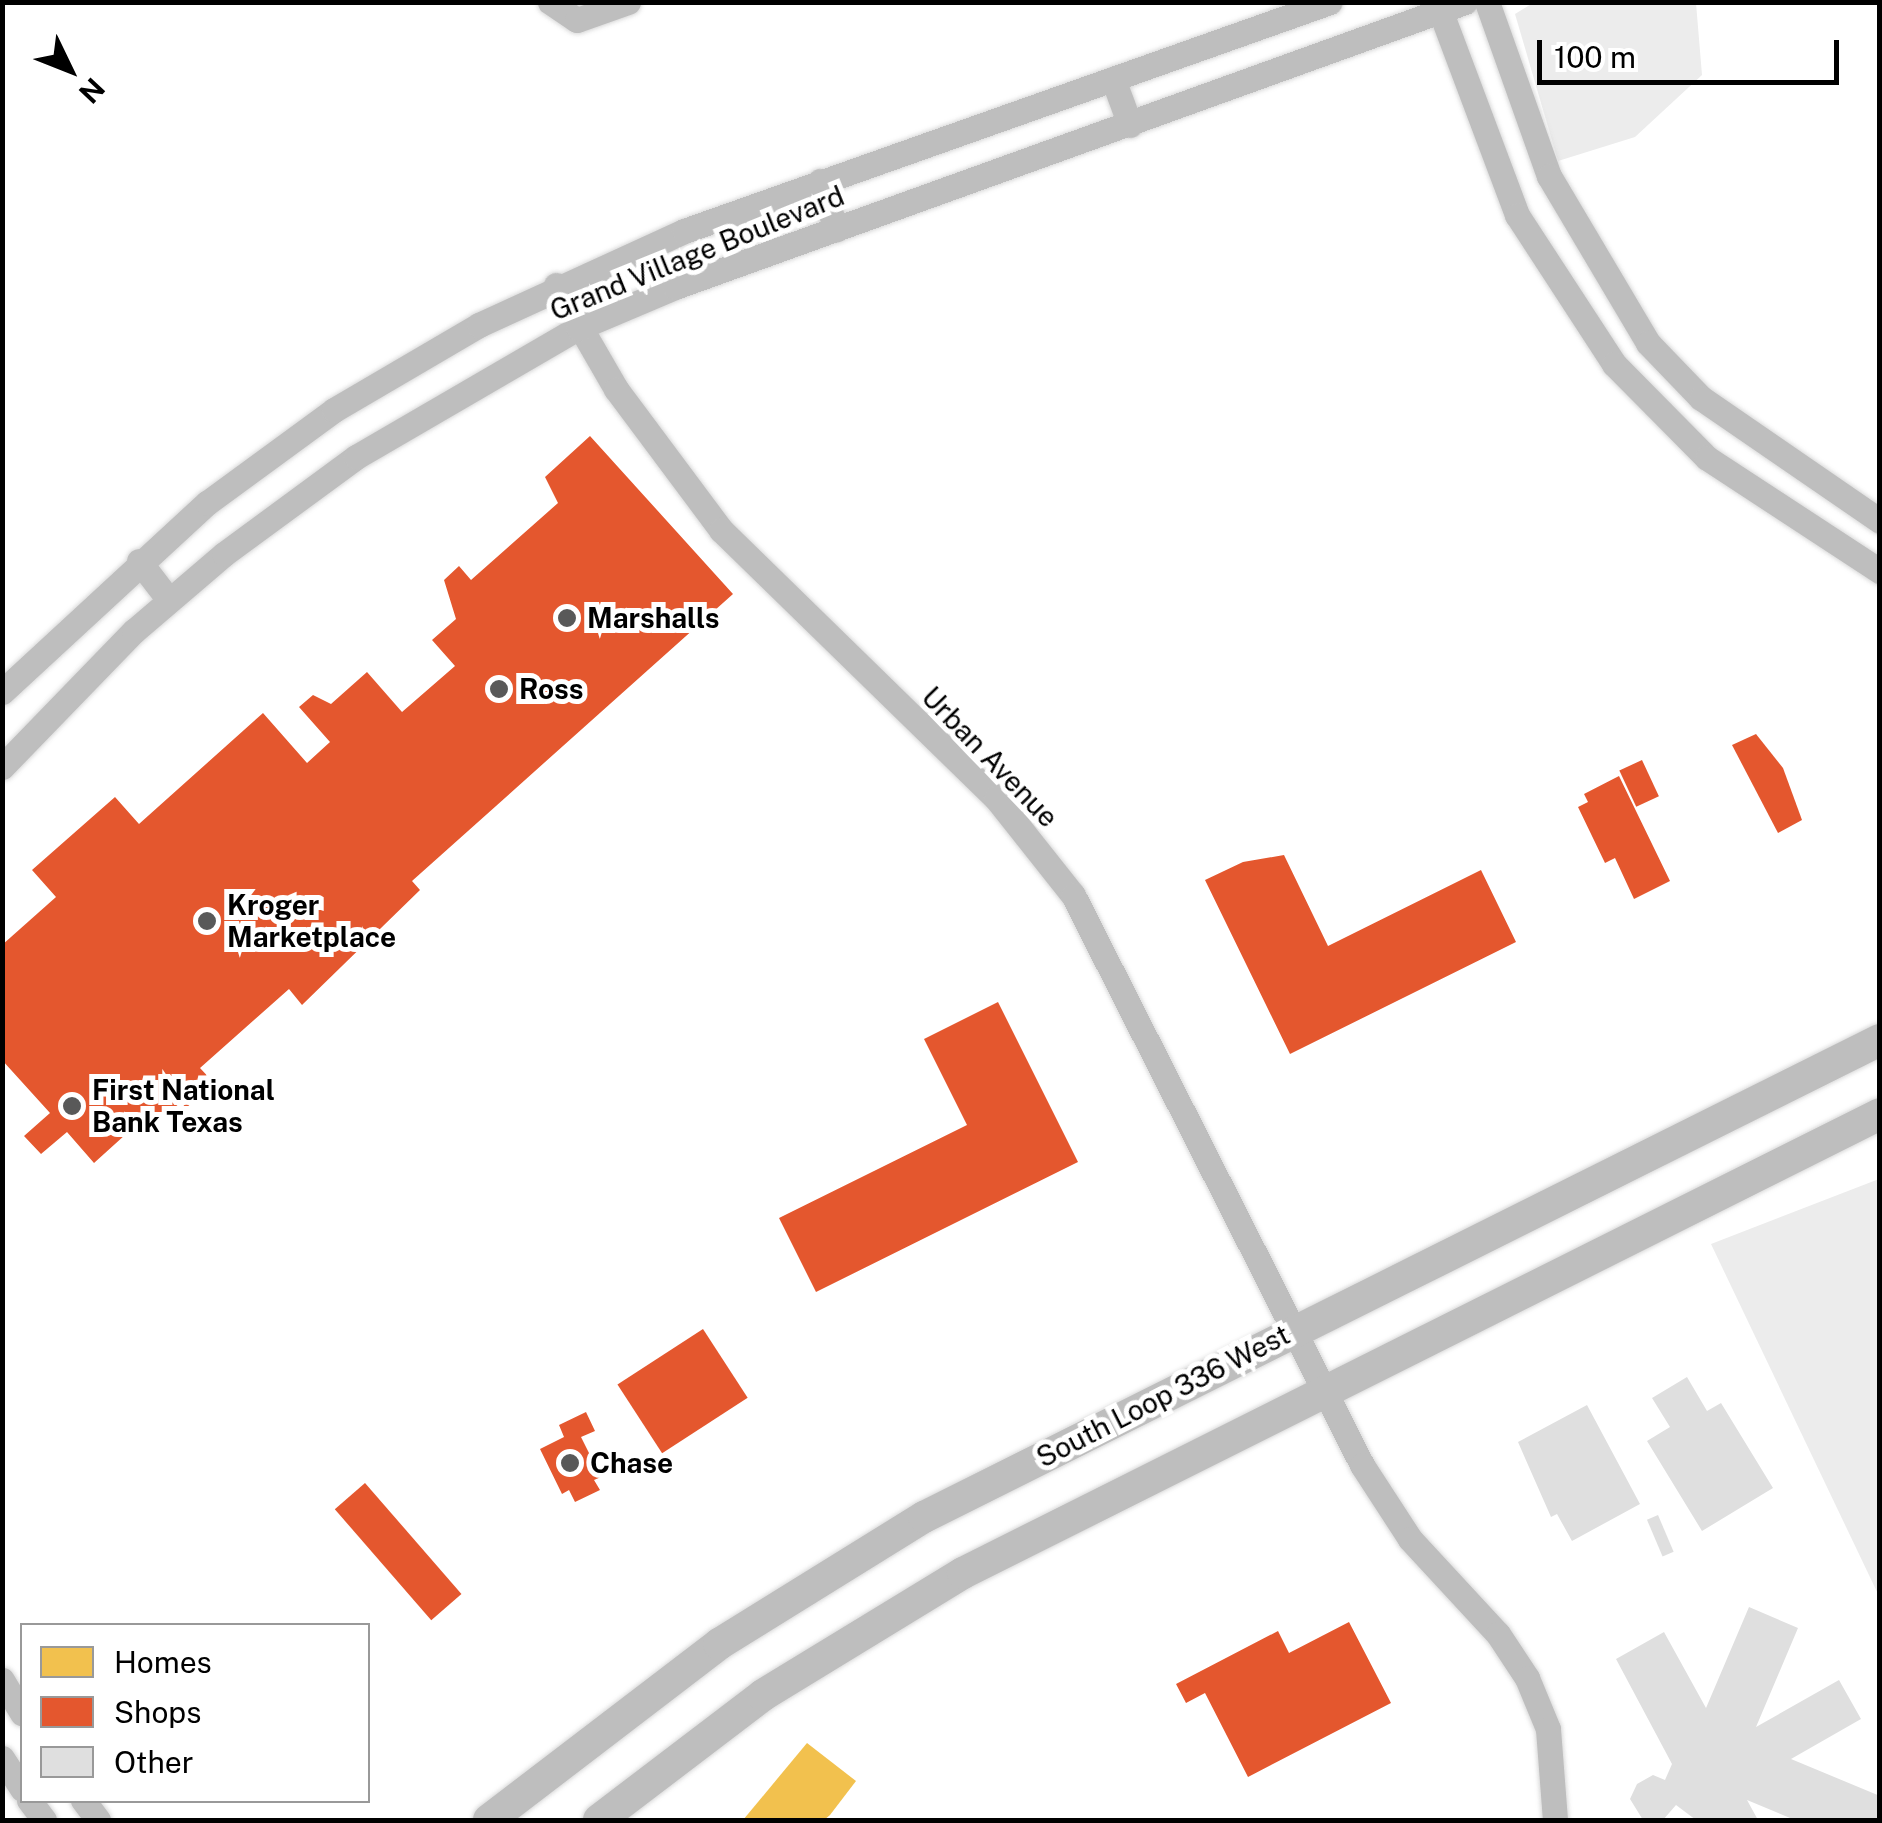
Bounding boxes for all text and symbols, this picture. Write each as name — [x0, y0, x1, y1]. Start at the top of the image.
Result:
north arrow — [20, 20, 120, 120]
scale bar — [1542, 20, 1844, 82]
text: 100 m — [1554, 39, 1636, 75]
text: N — [73, 72, 112, 110]
street label: Grand Village Boulevard — [545, 178, 849, 328]
place label: Marshalls — [587, 601, 720, 635]
marker: Marshalls — [556, 607, 578, 629]
place label: Ross — [519, 672, 583, 706]
marker: Ross — [488, 678, 510, 700]
street label: Urban Avenue — [915, 680, 1065, 834]
place label: Kroger Marketplace — [227, 888, 396, 954]
marker: Kroger Marketplace — [196, 910, 218, 932]
place label: First National Bank Texas — [92, 1073, 275, 1139]
marker: First National Bank Texas — [61, 1095, 83, 1117]
street label: South Loop 336 West — [1030, 1317, 1296, 1475]
place label: Chase — [590, 1446, 673, 1480]
marker: Chase — [559, 1452, 581, 1474]
legend — [20, 1623, 370, 1803]
text: Homes — [114, 1644, 212, 1680]
text: Shops — [114, 1694, 201, 1730]
text: Other — [114, 1744, 194, 1780]

